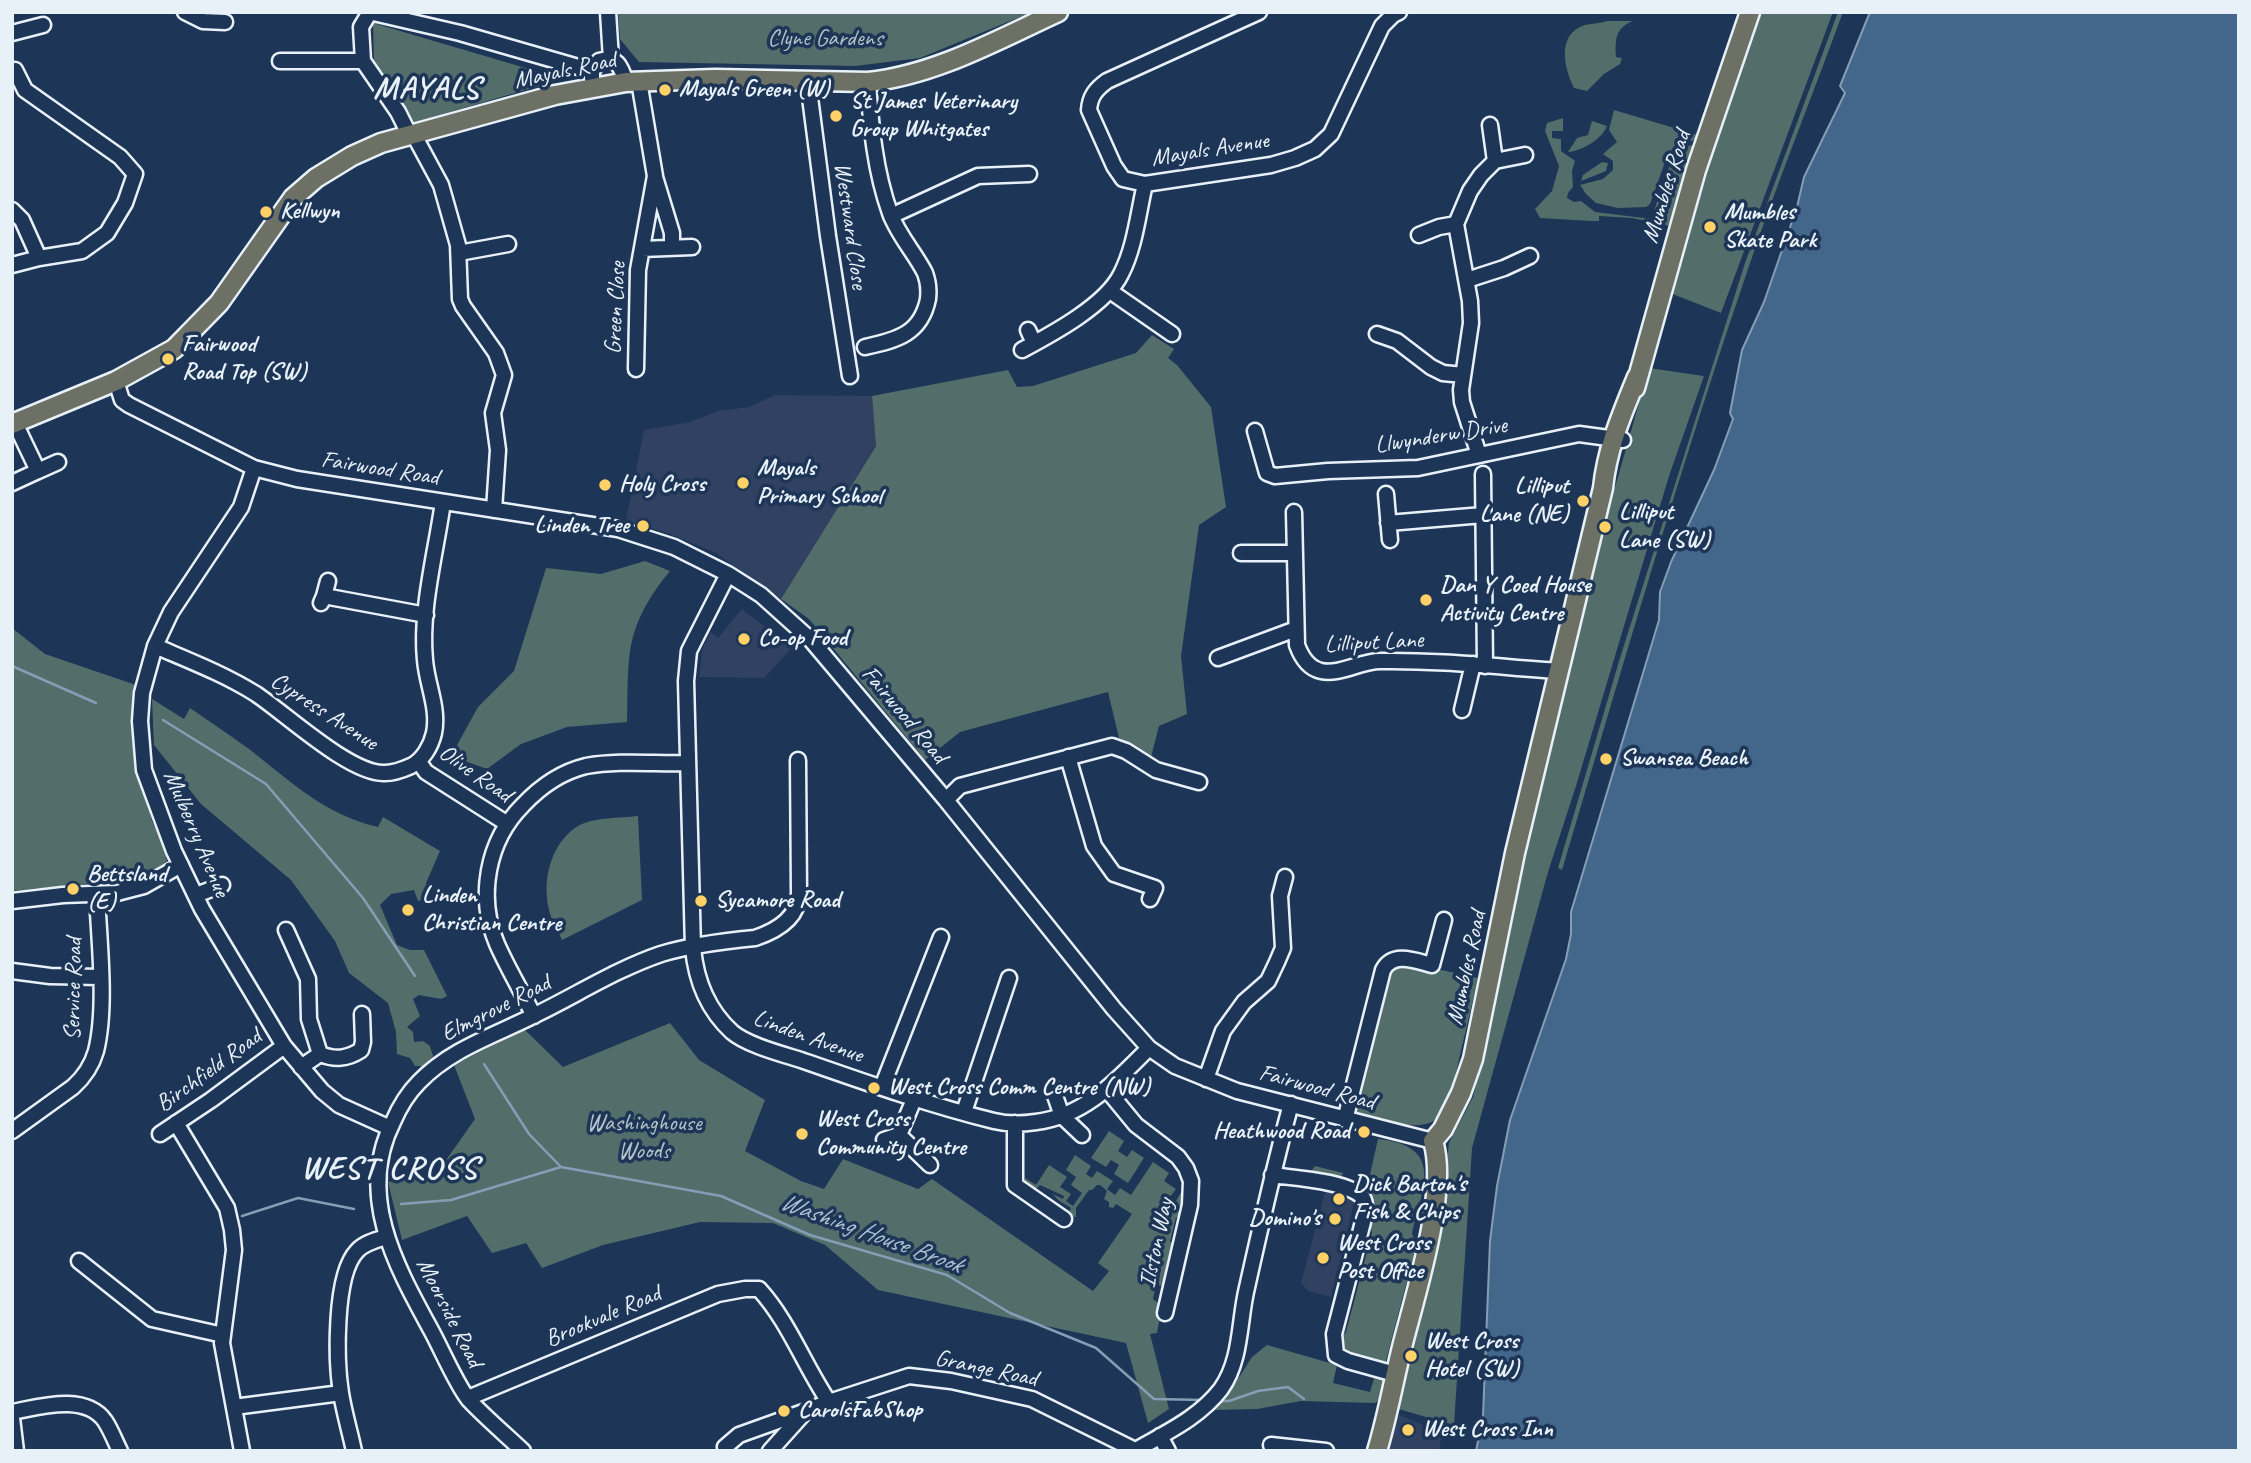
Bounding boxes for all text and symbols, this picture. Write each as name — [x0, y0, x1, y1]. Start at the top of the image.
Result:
park label: Clyne Gardens — [767, 25, 883, 53]
street label: Mayals Road — [511, 46, 619, 96]
district label: MAYALS — [374, 71, 480, 109]
place label: Mayals Green (W) — [679, 76, 830, 104]
marker: Mayals Green (W) — [657, 82, 673, 98]
place label: St James Veterinary Group Whitgates — [850, 88, 1017, 144]
marker: St James Veterinary Group Whitgates — [828, 108, 844, 124]
street label: Mayals Avenue — [1149, 127, 1271, 173]
street label: Mumbles Road — [1636, 127, 1698, 247]
street label: Westward Close — [827, 161, 873, 291]
place label: Kellwyn — [280, 198, 340, 226]
place label: Mumbles Skate Park — [1724, 199, 1816, 255]
marker: Kellwyn — [258, 204, 274, 220]
marker: Mumbles Skate Park — [1702, 219, 1718, 235]
street label: Green Close — [599, 261, 633, 355]
place label: Fairwood Road Top (SW) — [182, 331, 307, 387]
marker: Fairwood Road Top (SW) — [160, 351, 176, 367]
street label: Llwynderw Drive — [1373, 411, 1509, 461]
street label: Fairwood Road — [319, 446, 441, 492]
place label: Mayals Primary School — [757, 455, 882, 511]
place label: Holy Cross — [619, 471, 705, 499]
place label: Lilliput Lane (NE) — [1480, 473, 1569, 529]
marker: Mayals Primary School — [735, 475, 751, 491]
marker: Holy Cross — [597, 477, 613, 493]
marker: Lilliput Lane (NE) — [1575, 493, 1591, 509]
place label: Lilliput Lane (SW) — [1619, 499, 1710, 555]
place label: Linden Tree — [535, 512, 629, 540]
marker: Linden Tree — [635, 518, 651, 534]
marker: Lilliput Lane (SW) — [1597, 519, 1613, 535]
place label: Dan Y Coed House Activity Centre — [1440, 572, 1591, 628]
marker: Dan Y Coed House Activity Centre — [1418, 592, 1434, 608]
place label: Co-op Food — [758, 625, 847, 653]
street label: Lilliput Lane — [1324, 626, 1424, 660]
marker: Co-op Food — [736, 631, 752, 647]
street label: Fairwood Road — [855, 660, 953, 770]
street label: Cypress Avenue — [265, 667, 383, 757]
street label: Olive Road — [433, 738, 517, 810]
place label: Swansea Beach — [1620, 745, 1748, 773]
marker: Swansea Beach — [1598, 751, 1614, 767]
street label: Mulberry Avenue — [156, 766, 236, 902]
place label: Bettsland (E) — [87, 861, 167, 917]
marker: Bettsland (E) — [65, 881, 81, 897]
place label: Linden Christian Centre — [422, 882, 561, 938]
place label: Sycamore Road — [715, 887, 840, 915]
marker: Sycamore Road — [693, 893, 709, 909]
marker: Linden Christian Centre — [400, 902, 416, 918]
street label: Mumbles Road — [1441, 908, 1493, 1028]
street label: Service Road — [59, 937, 89, 1041]
street label: Elmgrove Road — [437, 969, 555, 1049]
street label: Linden Avenue — [749, 1004, 867, 1070]
street label: Birchfield Road — [151, 1023, 267, 1119]
street label: Fairwood Road — [1256, 1059, 1378, 1117]
place label: West Cross Comm Centre (NW) — [888, 1074, 1150, 1102]
marker: West Cross Comm Centre (NW) — [866, 1080, 882, 1096]
place label: West Cross Community Centre — [816, 1106, 966, 1162]
park label: Washinghouse Woods — [587, 1110, 701, 1166]
place label: Heathwood Road — [1213, 1118, 1350, 1146]
marker: Heathwood Road — [1356, 1124, 1372, 1140]
marker: West Cross Community Centre — [794, 1126, 810, 1142]
district label: WEST CROSS — [303, 1151, 477, 1189]
place label: Dick Barton's Fish & Chips — [1353, 1171, 1466, 1227]
water label: Washing House Brook — [776, 1187, 966, 1281]
marker: Dick Barton's Fish & Chips — [1331, 1191, 1347, 1207]
street label: Ilston Way — [1133, 1196, 1181, 1290]
place label: Domino's — [1249, 1205, 1321, 1233]
marker: Domino's — [1327, 1211, 1343, 1227]
place label: West Cross Post Office — [1337, 1230, 1430, 1286]
marker: West Cross Post Office — [1315, 1250, 1331, 1266]
street label: Moorside Road — [409, 1254, 489, 1372]
street label: Brookvale Road — [541, 1280, 665, 1354]
place label: West Cross Hotel (SW) — [1425, 1328, 1519, 1384]
street label: Grange Road — [932, 1344, 1040, 1394]
marker: West Cross Hotel (SW) — [1403, 1348, 1419, 1364]
place label: CarolsFabShop — [798, 1397, 922, 1425]
marker: CarolsFabShop — [776, 1403, 792, 1419]
place label: West Cross Inn — [1422, 1416, 1553, 1444]
marker: West Cross Inn — [1400, 1422, 1416, 1438]

